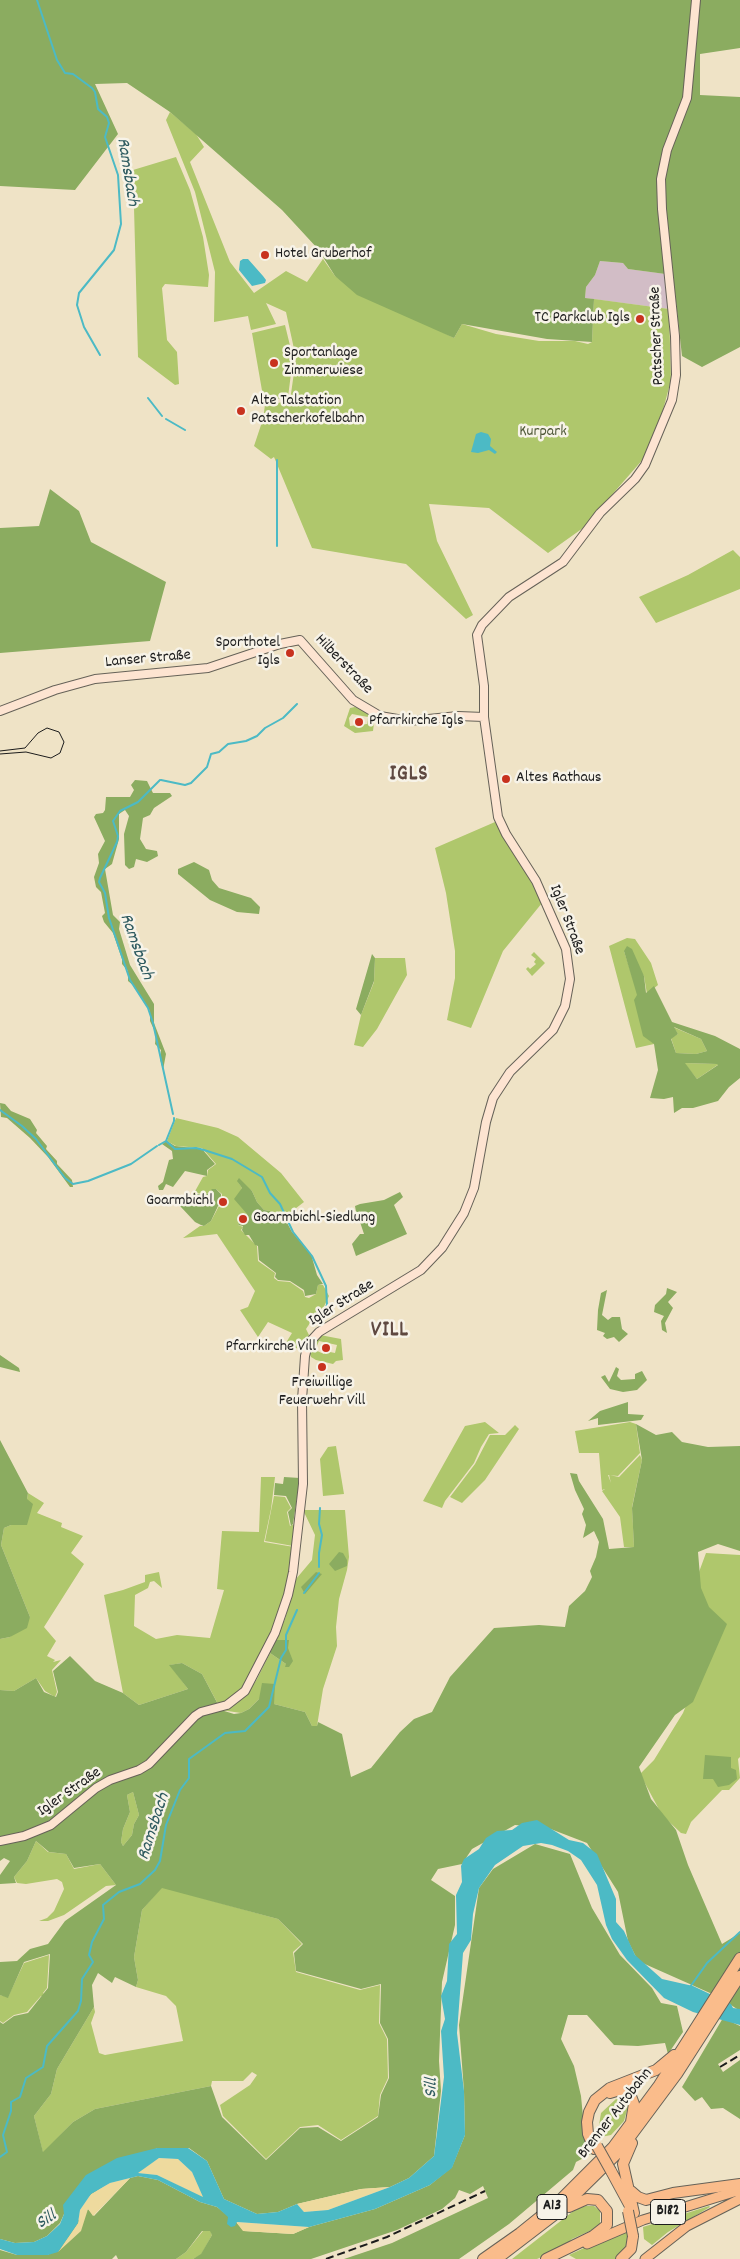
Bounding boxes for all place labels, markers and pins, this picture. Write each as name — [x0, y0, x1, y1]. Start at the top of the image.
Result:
place label: Hotel Gruberhof — [275, 245, 372, 265]
marker: Hotel Gruberhof — [259, 249, 271, 261]
place label: TC Parkclub Igls — [535, 309, 630, 329]
marker: TC Parkclub Igls — [634, 313, 646, 325]
place label: Sportanlage Zimmerwiese — [284, 344, 363, 382]
marker: Sportanlage Zimmerwiese — [268, 357, 280, 369]
place label: Alte Talstation Patscherkofelbahn — [251, 392, 364, 430]
marker: Alte Talstation Patscherkofelbahn — [235, 405, 247, 417]
place label: Sporthotel Igls — [215, 634, 280, 672]
marker: Sporthotel Igls — [284, 647, 296, 659]
place label: Pfarrkirche Igls — [369, 712, 464, 732]
marker: Pfarrkirche Igls — [353, 716, 365, 728]
place label: Altes Rathaus — [516, 769, 602, 789]
marker: Altes Rathaus — [500, 773, 512, 785]
place label: Goarmbichl — [146, 1192, 213, 1212]
marker: Goarmbichl — [217, 1196, 229, 1208]
place label: Goarmbichl-Siedlung — [253, 1209, 375, 1229]
marker: Goarmbichl-Siedlung — [237, 1213, 249, 1225]
place label: Pfarrkirche Vill — [226, 1338, 316, 1358]
marker: Pfarrkirche Vill — [320, 1342, 332, 1354]
marker: Freiwillige Feuerwehr Vill — [316, 1361, 328, 1373]
place label: Freiwillige Feuerwehr Vill — [279, 1374, 365, 1412]

